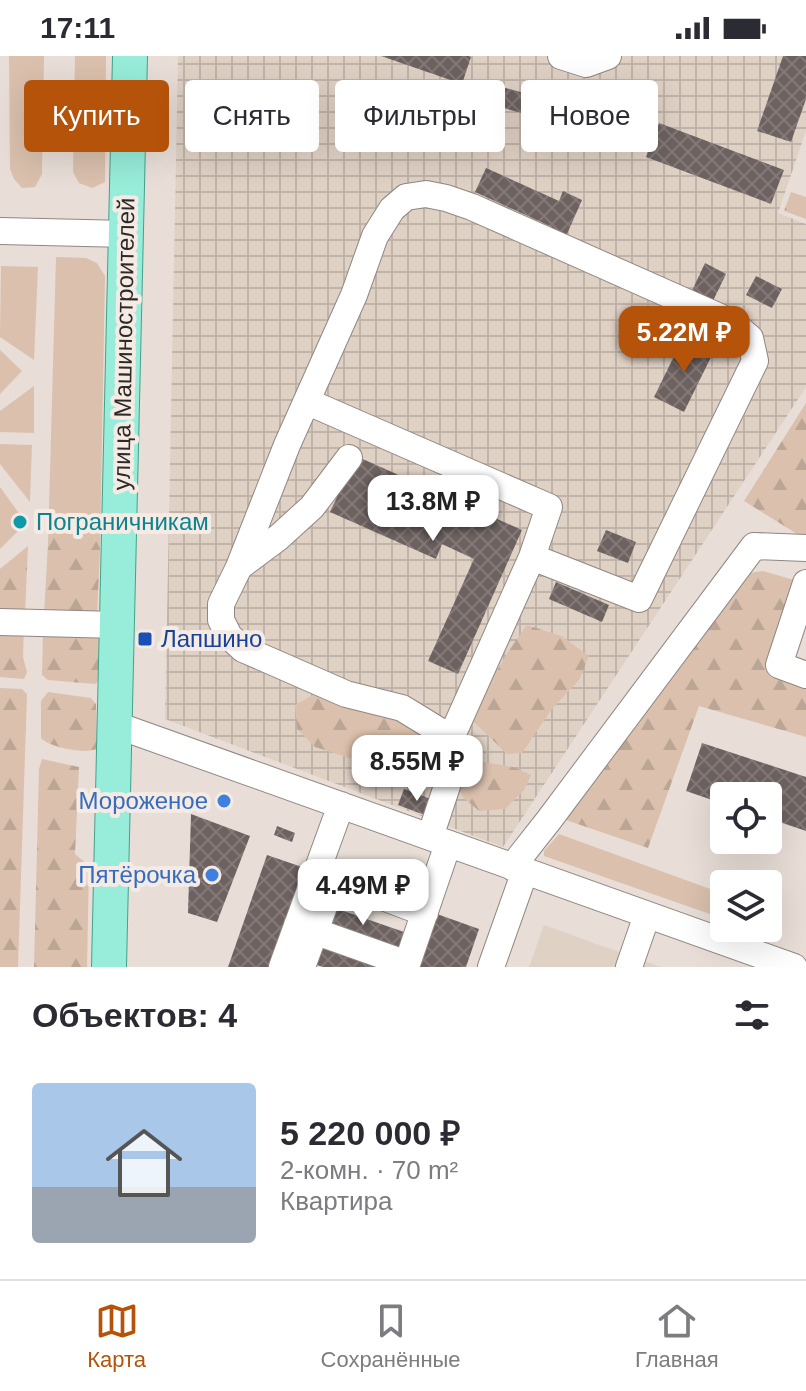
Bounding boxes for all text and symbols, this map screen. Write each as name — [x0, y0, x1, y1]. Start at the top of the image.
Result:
text: 17:11 — [40, 11, 115, 44]
chip: Купить — [24, 80, 169, 152]
chip: Снять — [185, 80, 319, 152]
chip: Фильтры — [335, 80, 505, 152]
chip: Новое — [521, 80, 658, 152]
street label: улица Машиностроителей — [107, 197, 140, 491]
pin: 5.22M ₽ — [610, 306, 758, 374]
text: 5.22M ₽ — [637, 317, 731, 347]
pin: 13.8M ₽ — [359, 475, 507, 543]
text: 13.8M ₽ — [386, 486, 480, 516]
place label: Пограничникам — [36, 508, 209, 535]
marker: Пограничникам — [11, 513, 29, 531]
place label: Лапшино — [161, 625, 262, 652]
marker: Лапшино — [136, 630, 154, 648]
pin: 8.55M ₽ — [343, 735, 491, 803]
text: 8.55M ₽ — [370, 746, 464, 776]
map controls — [710, 782, 782, 942]
button: locate — [710, 782, 782, 854]
place label: Мороженое — [79, 787, 208, 814]
marker: Мороженое — [215, 792, 233, 810]
pin: 4.49M ₽ — [289, 859, 437, 927]
place label: Пятёрочка — [78, 861, 197, 888]
marker: Пятёрочка — [203, 866, 221, 884]
text: 4.49M ₽ — [316, 870, 410, 900]
button: layers — [710, 870, 782, 942]
icon: filters — [730, 993, 774, 1037]
text: Объектов: 4 — [32, 996, 237, 1034]
text: 5 220 000 ₽ — [280, 1114, 461, 1152]
icon: home — [96, 1115, 192, 1211]
text: 2-комн. · 70 m² — [280, 1155, 458, 1185]
text: Квартира — [280, 1186, 392, 1216]
tab: Карта — [87, 1299, 146, 1373]
tab: Сохранённые — [321, 1299, 461, 1373]
tab: Главная — [635, 1299, 719, 1373]

